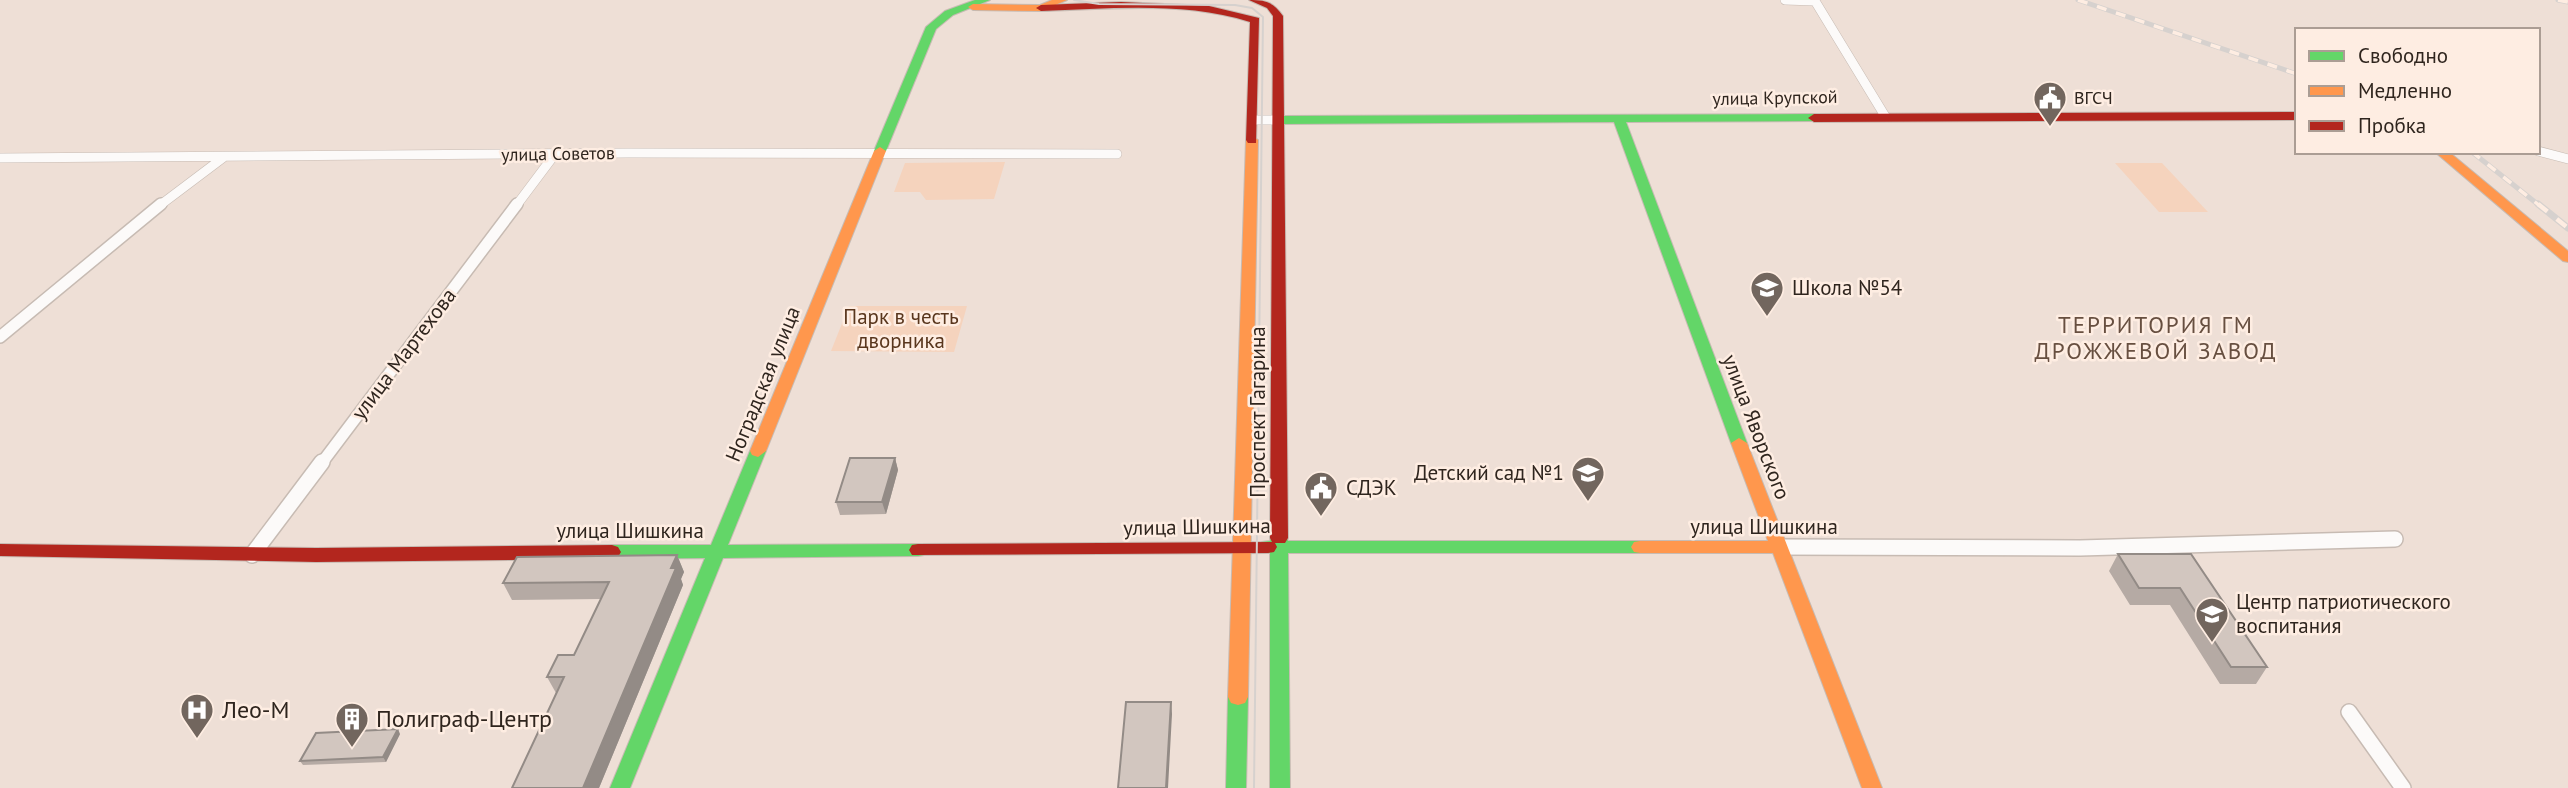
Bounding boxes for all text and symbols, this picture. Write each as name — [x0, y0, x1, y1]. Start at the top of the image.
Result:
legend — [2295, 28, 2540, 154]
text: Свободно — [2358, 42, 2448, 69]
text: Медленно — [2358, 77, 2452, 104]
public building icon: ВГСЧ — [2031, 79, 2069, 128]
street label: улица Крупской — [1712, 85, 1838, 110]
place label: ВГСЧ — [2074, 86, 2113, 109]
text: Пробка — [2358, 112, 2426, 139]
street label: улица Советов — [501, 141, 615, 166]
school or university icon: Школа №54 — [1748, 269, 1786, 318]
place label: Школа №54 — [1792, 274, 1902, 301]
street label: улица Мартехова — [345, 283, 462, 425]
street label: Ноградская улица — [719, 302, 806, 465]
park label: Парк в честь дворника — [843, 303, 959, 354]
district label: ТЕРРИТОРИЯ ГМ ДРОЖЖЕВОЙ ЗАВОД — [2034, 310, 2278, 365]
street label: Проспект Гагарина — [1244, 326, 1271, 498]
street label: улица Яворского — [1716, 350, 1797, 503]
school or university icon: Детский сад №1 — [1569, 454, 1607, 503]
place label: Детский сад №1 — [1414, 459, 1564, 486]
public building icon: СДЭК — [1302, 469, 1340, 518]
place label: СДЭК — [1346, 474, 1397, 501]
street label: улица Шишкина — [1123, 512, 1271, 541]
street label: улица Шишкина — [1690, 513, 1838, 540]
street label: улица Шишкина — [556, 517, 704, 544]
place label: Центр патриотического воспитания — [2236, 588, 2451, 639]
school or university icon: Центр патриотического воспитания — [2193, 595, 2231, 644]
hospital icon: Лео-М — [178, 691, 216, 740]
place label: Лео-М — [221, 694, 289, 725]
building icon: Полиграф-Центр — [333, 700, 371, 749]
place label: Полиграф-Центр — [376, 703, 552, 734]

